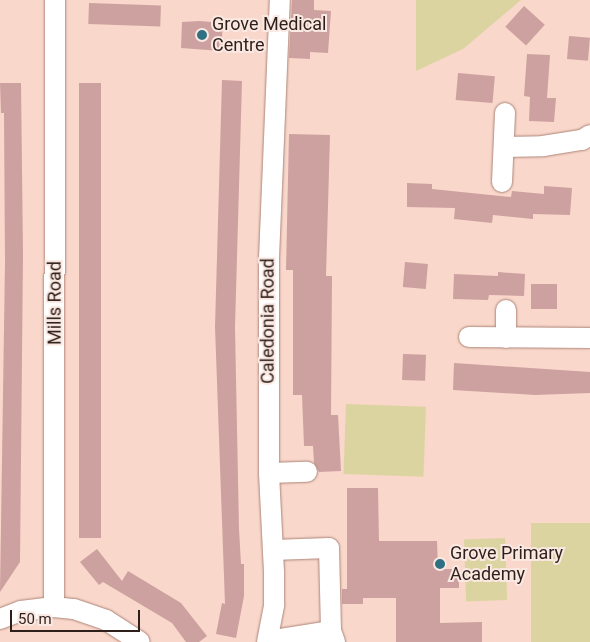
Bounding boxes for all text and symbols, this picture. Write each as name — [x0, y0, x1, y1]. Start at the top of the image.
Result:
place label: Grove Medical Centre — [212, 14, 326, 56]
marker: Grove Medical Centre — [196, 29, 208, 41]
street label: Caledonia Road — [257, 258, 279, 384]
street label: Mills Road — [44, 261, 66, 345]
place label: Grove Primary Academy — [450, 543, 563, 586]
marker: Grove Primary Academy — [434, 558, 446, 570]
scale bar — [12, 600, 142, 632]
text: 50 m — [18, 610, 52, 628]

